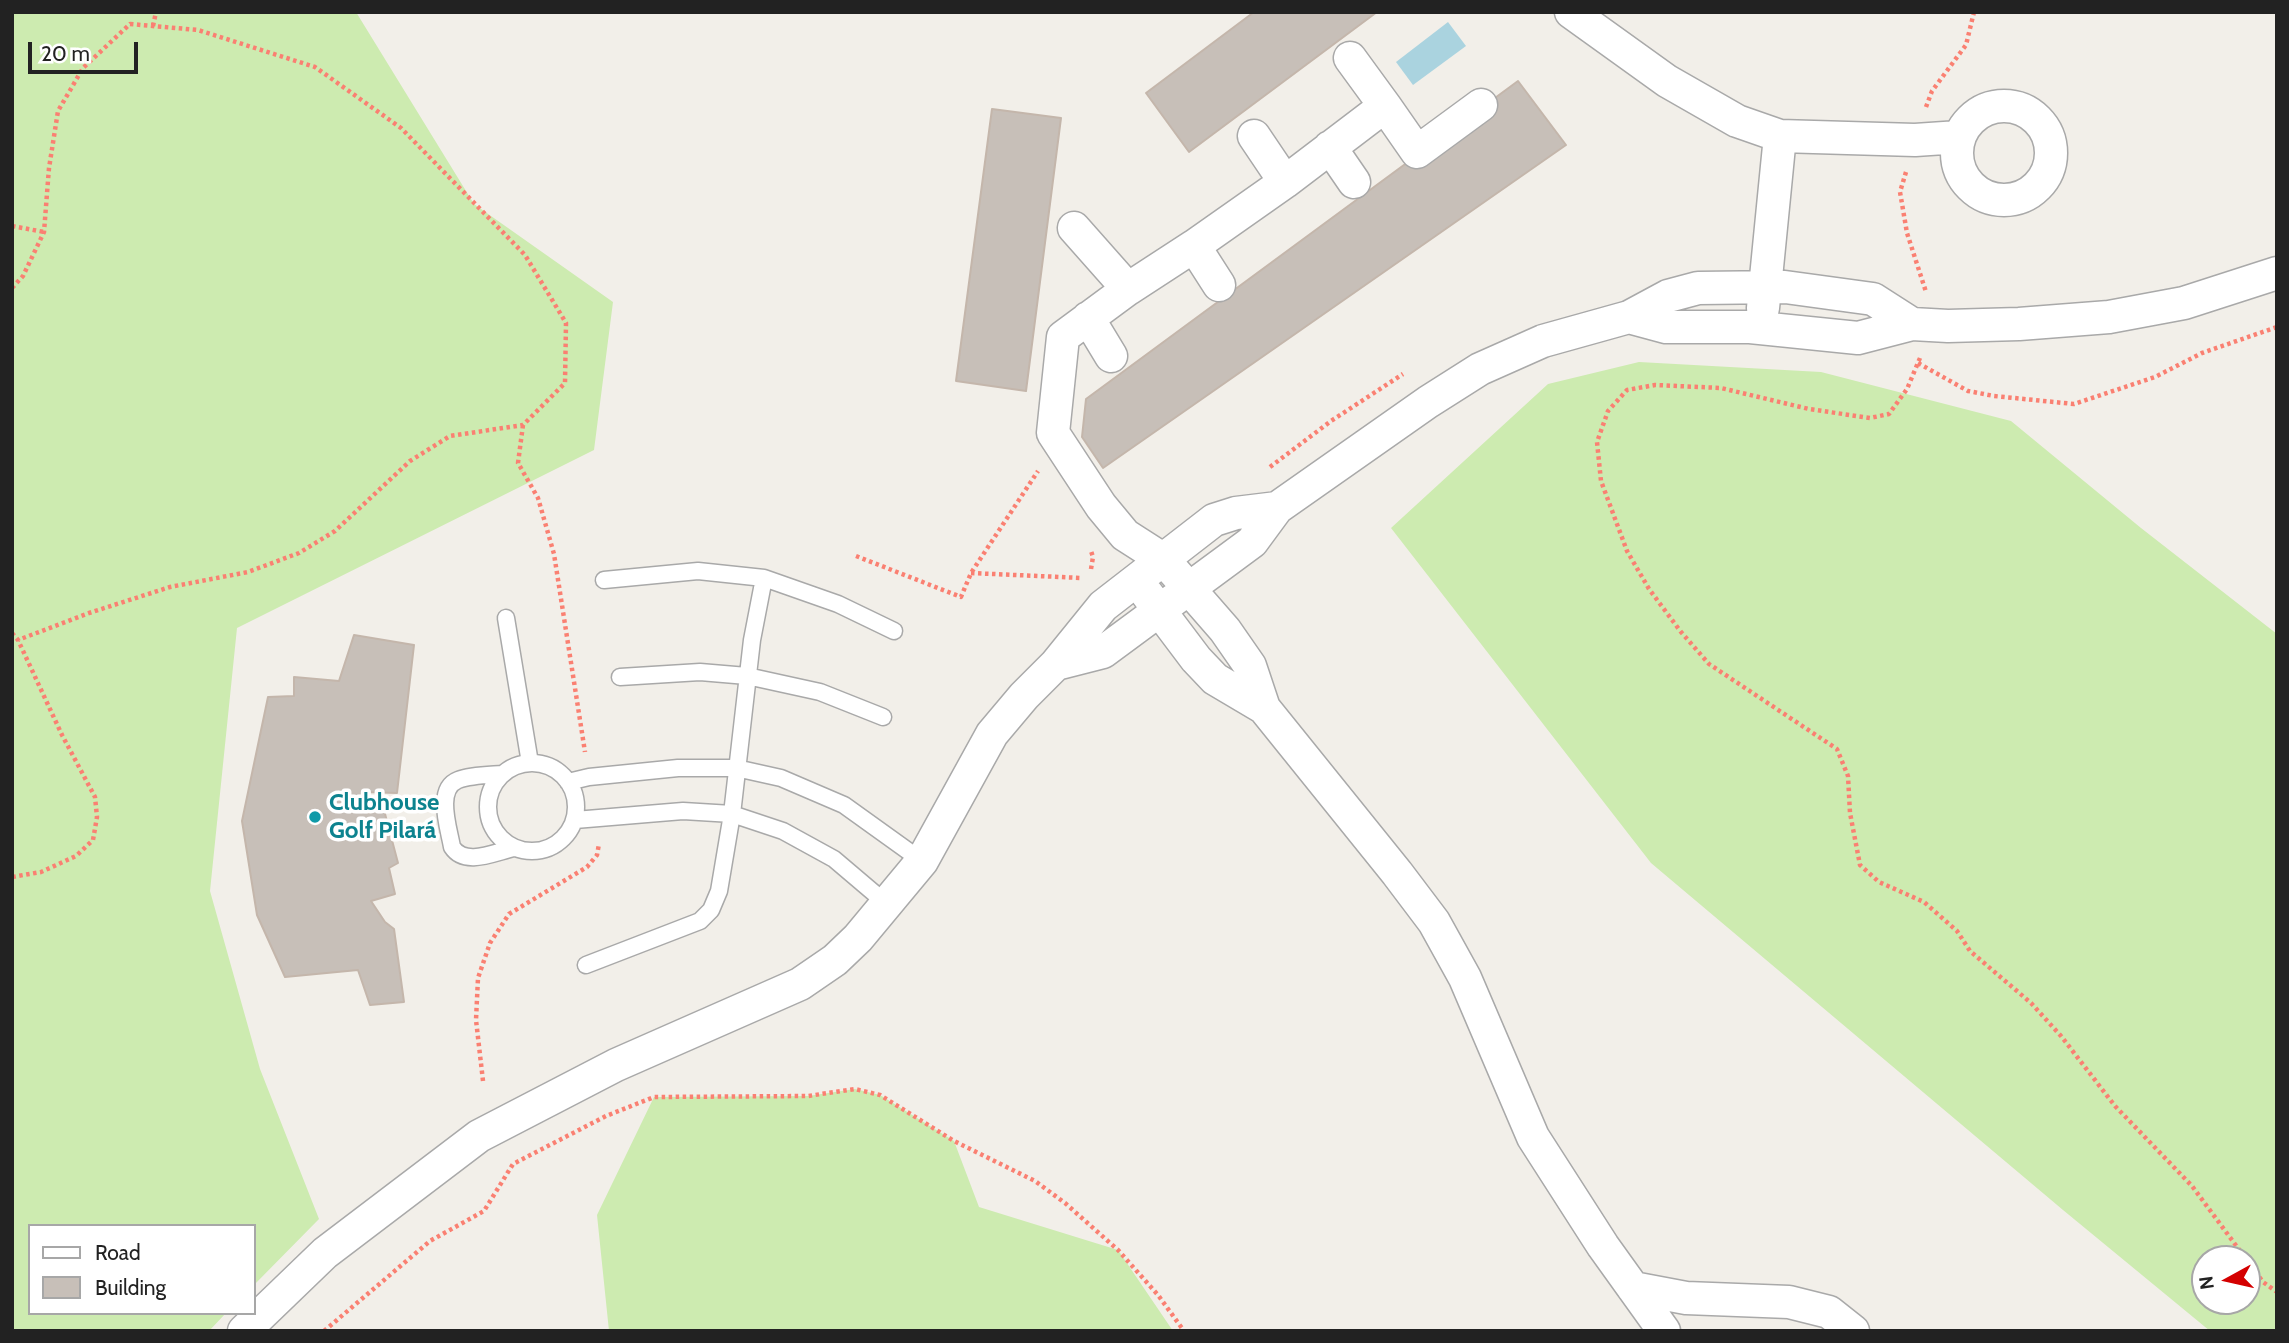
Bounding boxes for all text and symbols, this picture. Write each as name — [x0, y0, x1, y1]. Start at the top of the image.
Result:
scale bar — [32, 28, 142, 72]
text: 20 m — [41, 41, 90, 66]
place label: Clubhouse Golf Pilará — [329, 789, 439, 845]
marker: Clubhouse Golf Pilará — [307, 809, 323, 825]
legend — [28, 1224, 256, 1315]
text: Road — [95, 1240, 141, 1265]
north arrow — [2191, 1245, 2261, 1315]
text: N — [2194, 1274, 2219, 1291]
text: Building — [95, 1275, 166, 1300]

